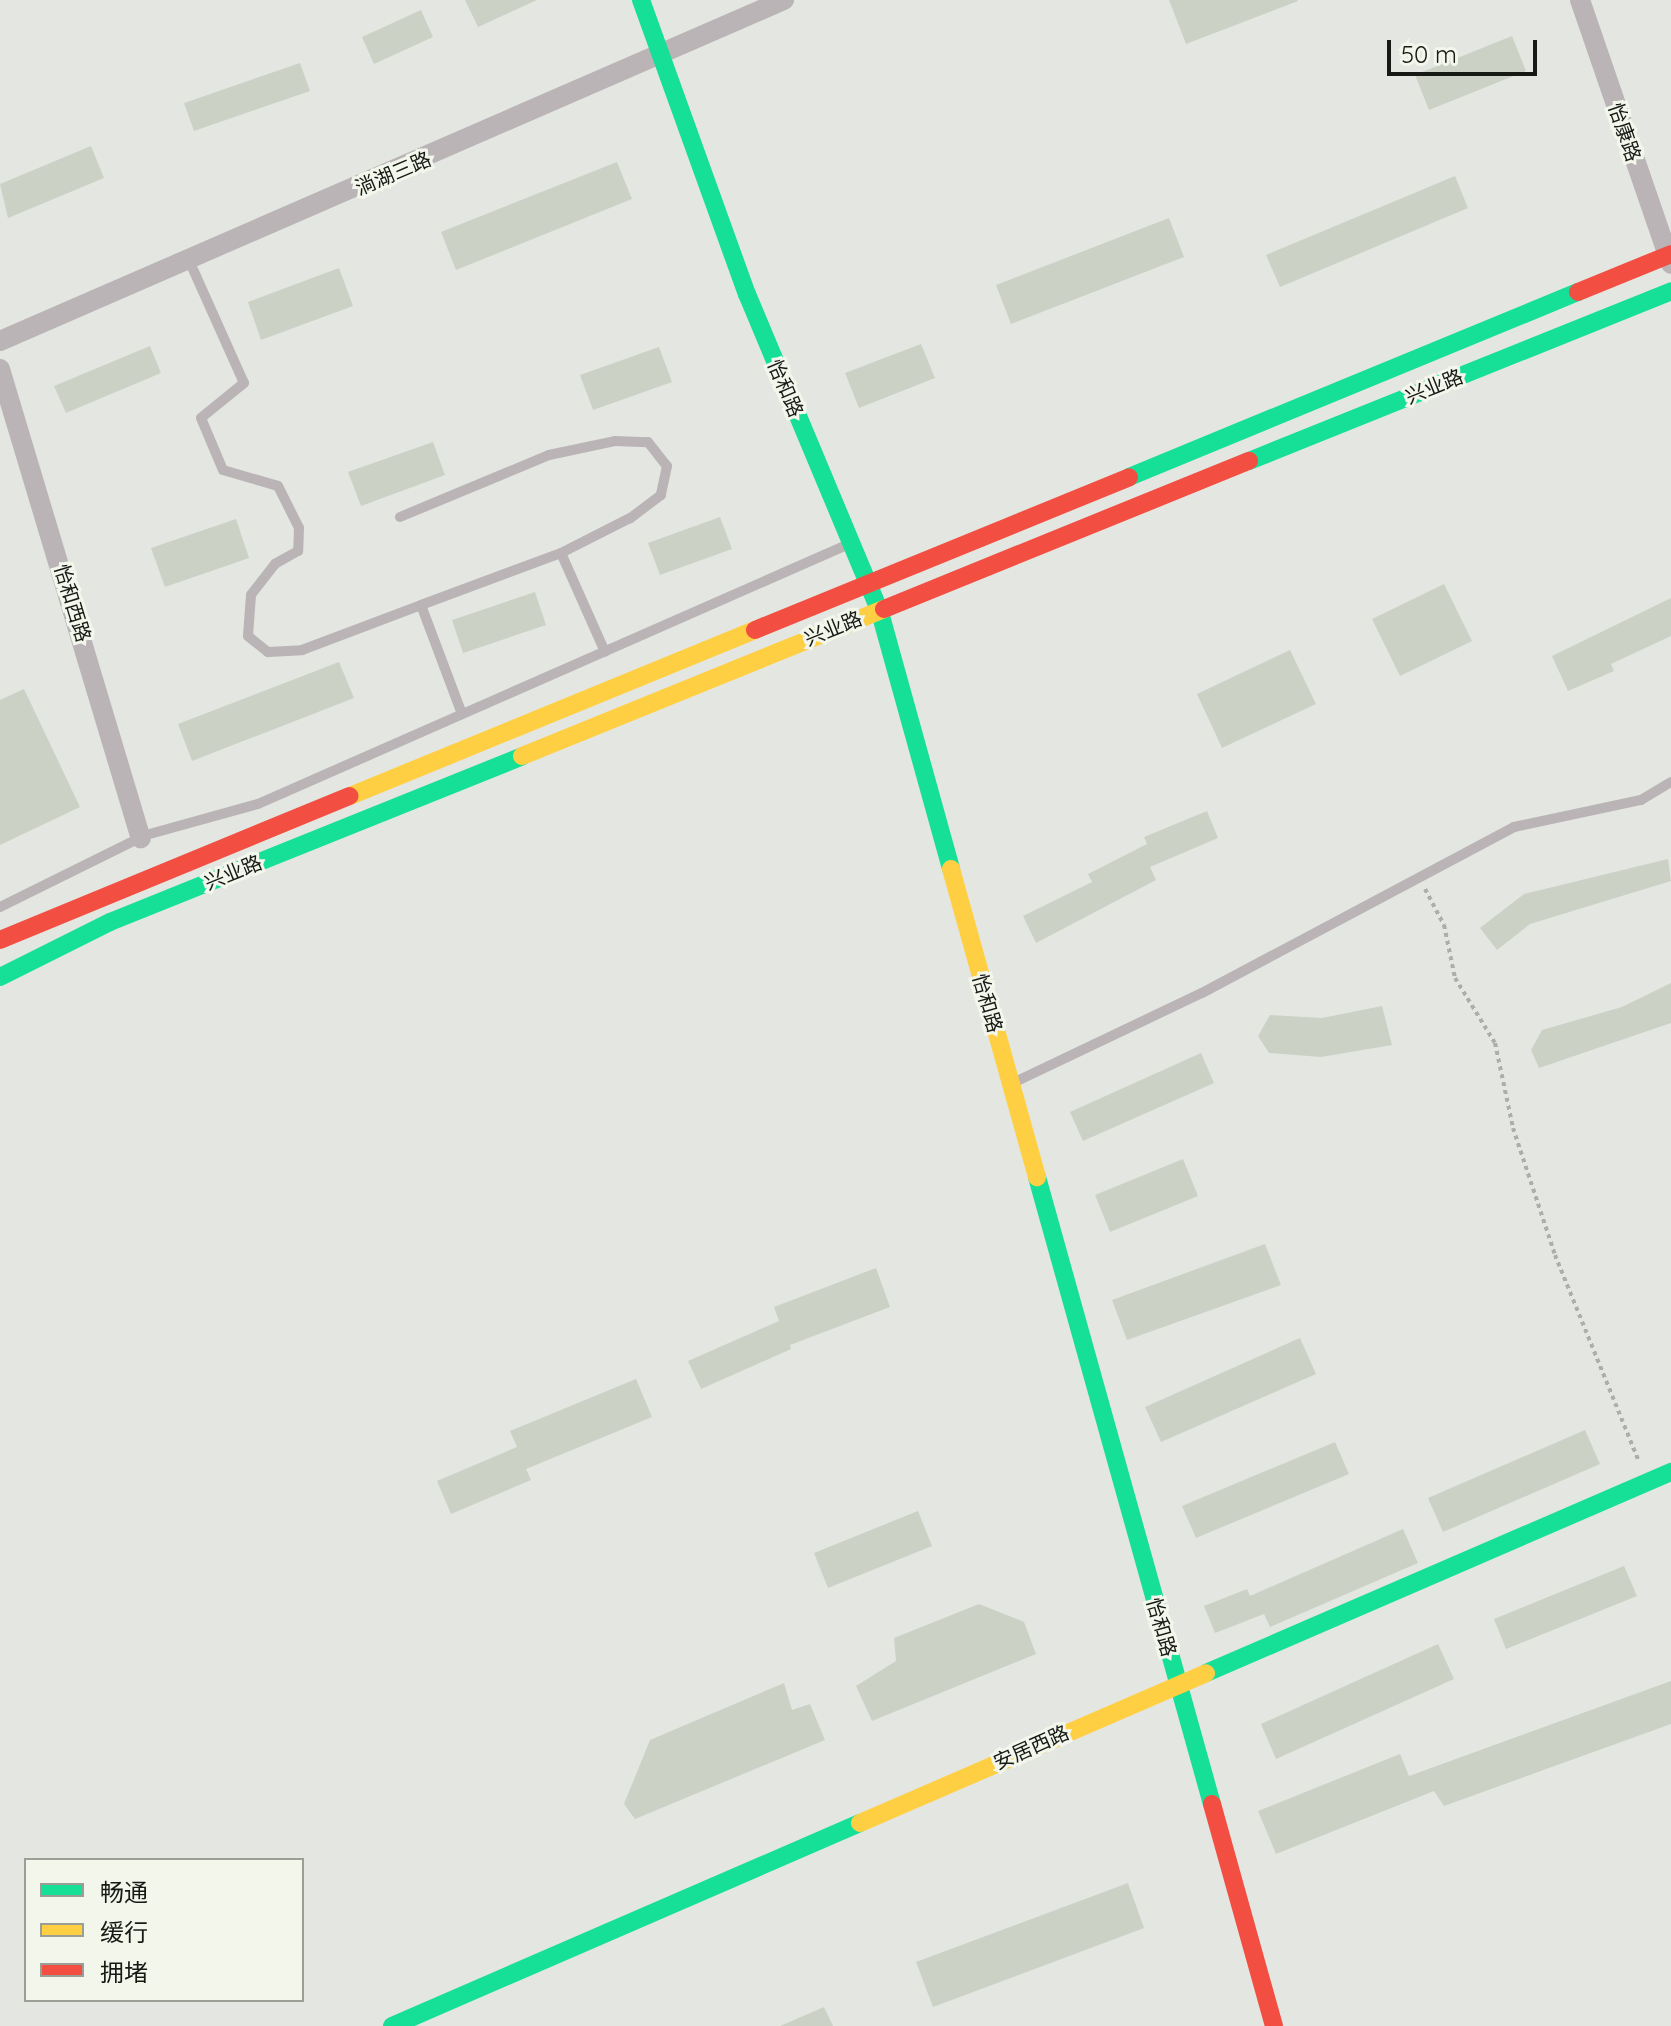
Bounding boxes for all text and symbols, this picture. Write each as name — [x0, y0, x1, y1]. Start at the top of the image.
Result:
scale bar — [1391, 24, 1541, 74]
text: 50 m — [1401, 39, 1457, 69]
street label: 怡康路 — [1604, 100, 1646, 164]
street label: 淌湖三路 — [351, 146, 435, 200]
street label: 怡和路 — [763, 356, 809, 420]
street label: 兴业路 — [1402, 364, 1466, 408]
street label: 怡和西路 — [50, 561, 96, 645]
street label: 兴业路 — [801, 606, 865, 650]
street label: 兴业路 — [201, 850, 265, 894]
street label: 怡和路 — [968, 971, 1008, 1035]
street label: 怡和路 — [1142, 1595, 1182, 1659]
street label: 安居西路 — [990, 1720, 1072, 1774]
legend — [24, 1858, 304, 2002]
text: 畅通 — [100, 1877, 148, 1907]
text: 缓行 — [100, 1917, 148, 1947]
text: 拥堵 — [100, 1957, 148, 1987]

